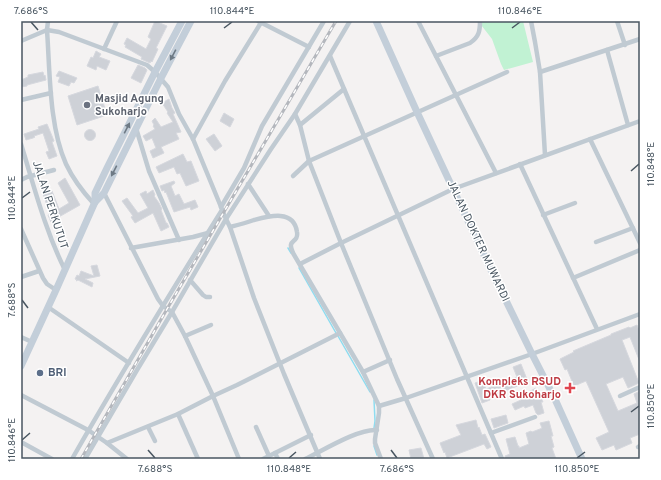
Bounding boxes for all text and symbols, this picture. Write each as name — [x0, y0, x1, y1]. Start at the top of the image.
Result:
text: 7.686°S — [14, 5, 48, 18]
text: 110.844°E — [210, 5, 254, 18]
text: 110.846°E — [498, 5, 542, 18]
one-way arrow — [170, 50, 176, 61]
place label: Masjid Agung Sukoharjo — [95, 92, 164, 119]
marker: Masjid Agung Sukoharjo — [82, 100, 92, 110]
one-way arrow — [124, 122, 130, 133]
text: 110.848°E — [645, 142, 658, 186]
street label: JALAN PERKUTUT — [29, 159, 71, 251]
one-way arrow — [111, 166, 117, 177]
text: 110.844°E — [6, 176, 19, 220]
street label: JALAN DOKTER MUWARDI — [444, 178, 512, 304]
text: 7.688°S — [6, 283, 19, 317]
place label: BRI — [48, 366, 66, 380]
marker: BRI — [35, 368, 45, 378]
place label: Kompleks RSUD DKR Sukoharjo — [478, 375, 561, 402]
marker: Kompleks RSUD DKR Sukoharjo — [564, 382, 576, 394]
text: 110.850°E — [645, 384, 658, 428]
text: 110.846°E — [6, 418, 19, 462]
text: 7.688°S — [138, 463, 172, 476]
text: 110.848°E — [267, 463, 311, 476]
text: 7.686°S — [380, 463, 414, 476]
text: 110.850°E — [555, 463, 599, 476]

